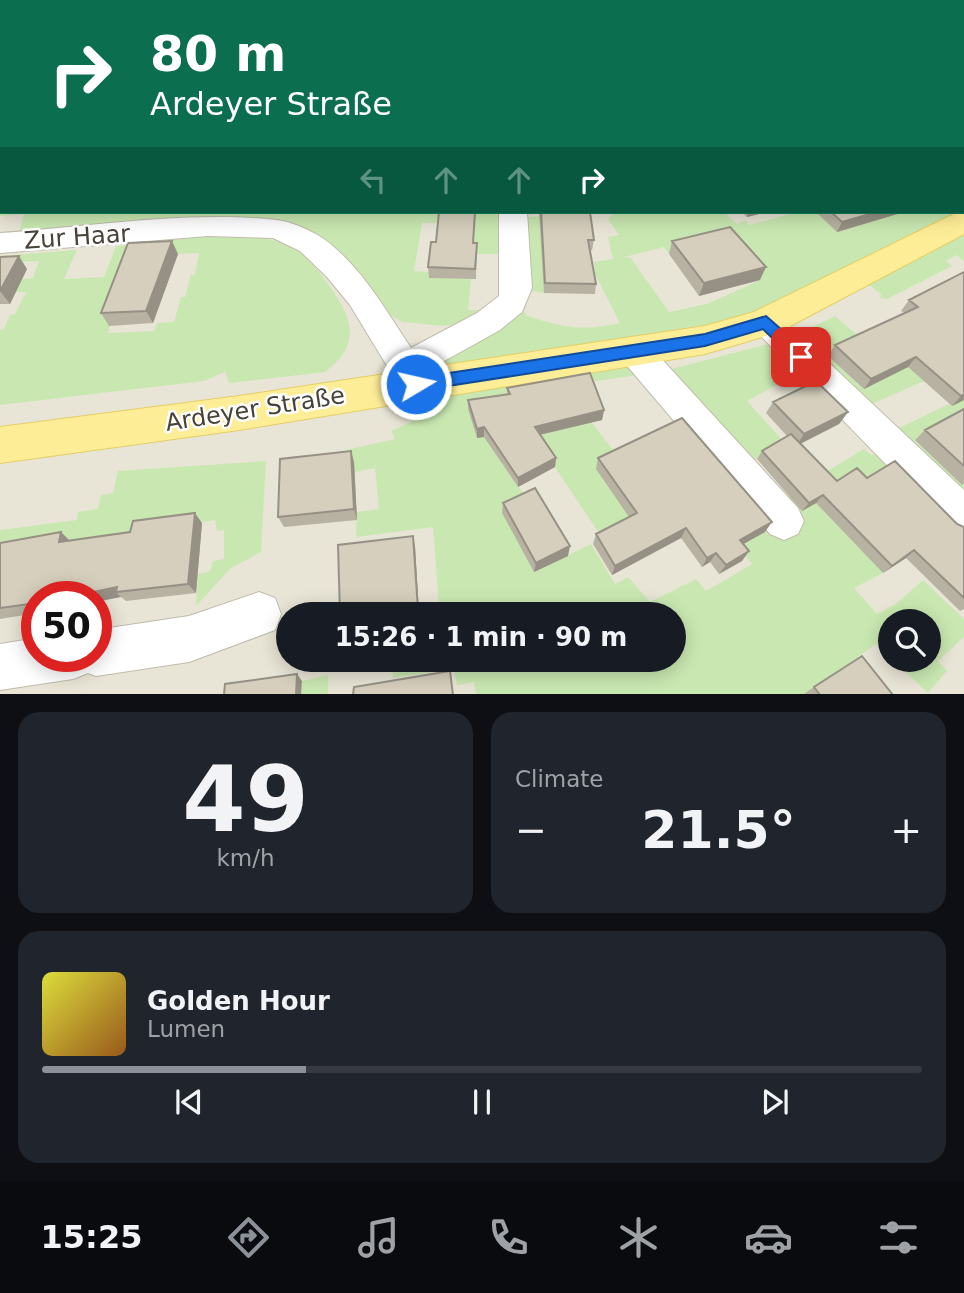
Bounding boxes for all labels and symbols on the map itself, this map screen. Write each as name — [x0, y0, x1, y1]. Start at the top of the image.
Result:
street label: Zur Haar — [23, 219, 131, 255]
pin — [771, 327, 831, 387]
position arrow — [379, 347, 453, 421]
street label: Ardeyer Straße — [163, 381, 347, 437]
speed limit sign: 50 — [21, 581, 112, 672]

